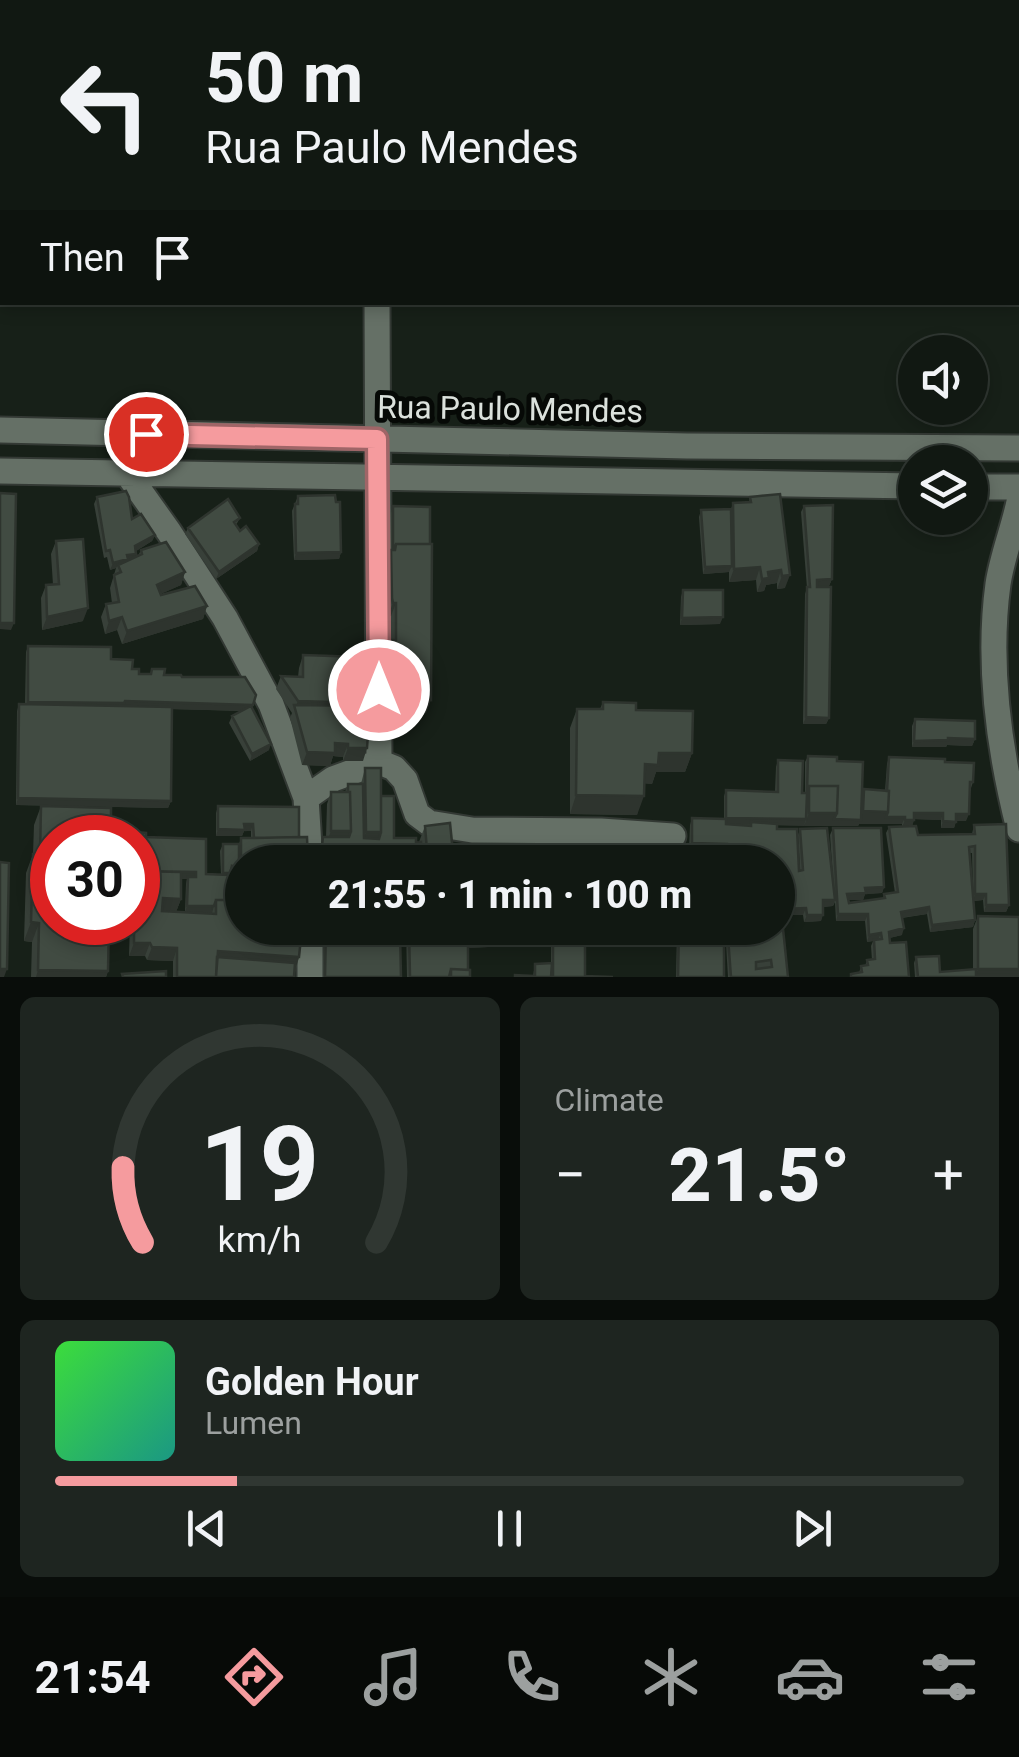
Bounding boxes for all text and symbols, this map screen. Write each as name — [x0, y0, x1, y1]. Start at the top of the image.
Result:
text: 50 m — [205, 37, 363, 119]
icon: left — [40, 40, 170, 170]
text: Rua Paulo Mendes — [205, 121, 579, 174]
icon: arrive — [145, 230, 200, 285]
text: Then — [40, 236, 125, 280]
map controls — [898, 335, 988, 535]
button: sound — [898, 335, 988, 425]
street label: Rua Paulo Mendes — [377, 388, 643, 430]
pin — [104, 392, 189, 477]
icon: arrive — [119, 407, 174, 462]
button: layers — [898, 445, 988, 535]
position arrow — [327, 638, 431, 742]
speed limit sign: 30 — [30, 815, 160, 945]
text: 21:55 · 1 min · 100 m — [328, 873, 692, 917]
text: Climate — [555, 1081, 664, 1119]
text: 19 — [200, 1104, 319, 1225]
text: 21.5° — [669, 1131, 850, 1219]
text: − — [555, 1143, 586, 1207]
text: + — [933, 1143, 964, 1207]
text: km/h — [218, 1219, 302, 1261]
text: Golden Hour — [205, 1360, 419, 1404]
text: Lumen — [205, 1404, 302, 1442]
icon: previous — [179, 1501, 234, 1556]
icon: pause — [482, 1501, 537, 1556]
icon: next — [785, 1501, 840, 1556]
icon: directions — [219, 1642, 289, 1712]
icon: music — [358, 1642, 428, 1712]
icon: phone — [497, 1642, 567, 1712]
icon: climate — [636, 1642, 706, 1712]
icon: car — [775, 1642, 845, 1712]
icon: filters — [914, 1642, 984, 1712]
text: 21:54 — [35, 1651, 150, 1704]

